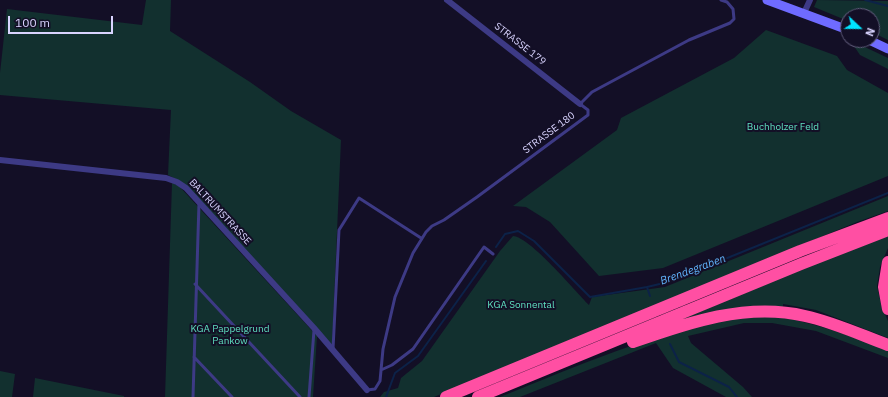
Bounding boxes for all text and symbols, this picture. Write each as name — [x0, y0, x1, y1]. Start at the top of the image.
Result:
scale bar — [10, 8, 115, 34]
north arrow — [840, 8, 880, 48]
text: 100 m — [15, 15, 50, 30]
street label: STRASSE 179 — [492, 20, 548, 68]
text: N — [862, 26, 878, 38]
street label: STRASSE 180 — [521, 110, 577, 156]
park label: Buchholzer Feld — [747, 121, 819, 133]
street label: BALTRUMSTRASSE — [186, 177, 254, 247]
water label: Brendegraben — [658, 252, 728, 288]
park label: KGA Sonnental — [487, 299, 555, 311]
park label: KGA Pappelgrund Pankow — [190, 323, 270, 346]

